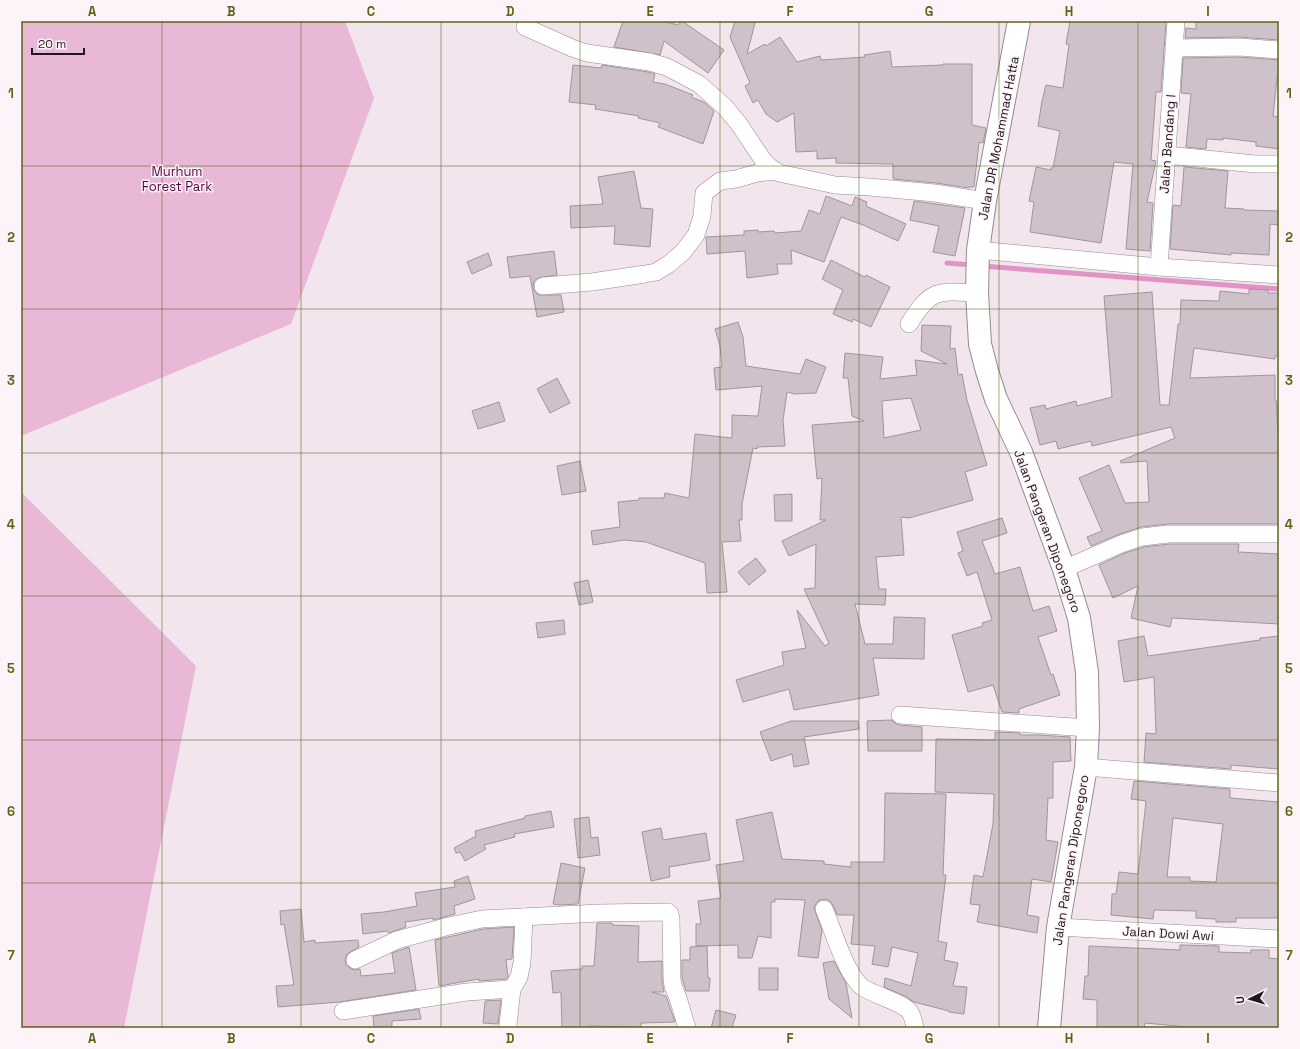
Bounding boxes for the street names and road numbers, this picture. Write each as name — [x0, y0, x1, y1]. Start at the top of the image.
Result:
street label: Jalan DR Mohammad Hatta — [974, 54, 1023, 222]
street label: Jalan Bandang I — [1156, 94, 1179, 194]
street label: Jalan Pangeran Diponegoro — [1010, 447, 1085, 615]
street label: Jalan Pangeran Diponegoro — [1049, 774, 1092, 947]
street label: Jalan Dowi Awi — [1122, 923, 1214, 944]

